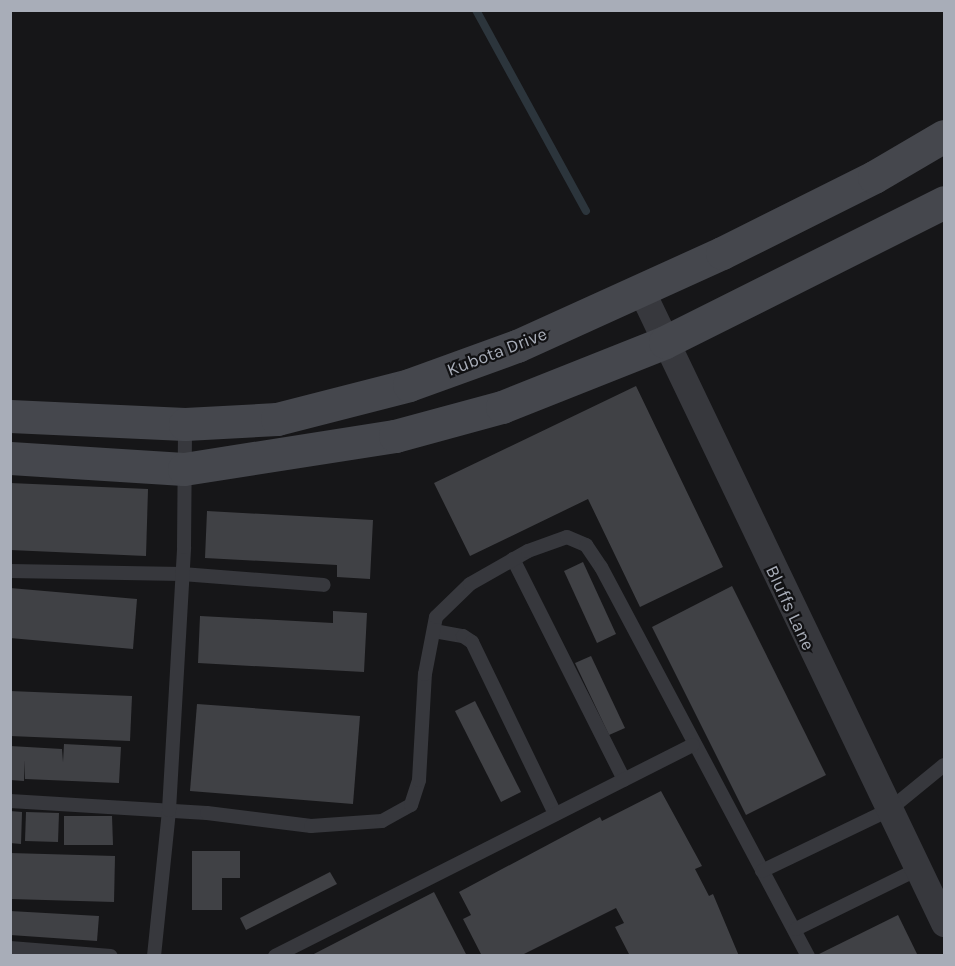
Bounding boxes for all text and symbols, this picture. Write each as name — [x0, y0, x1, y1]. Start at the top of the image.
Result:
street label: Kubota Drive — [444, 323, 550, 381]
street label: Bluffs Lane — [761, 562, 819, 654]

